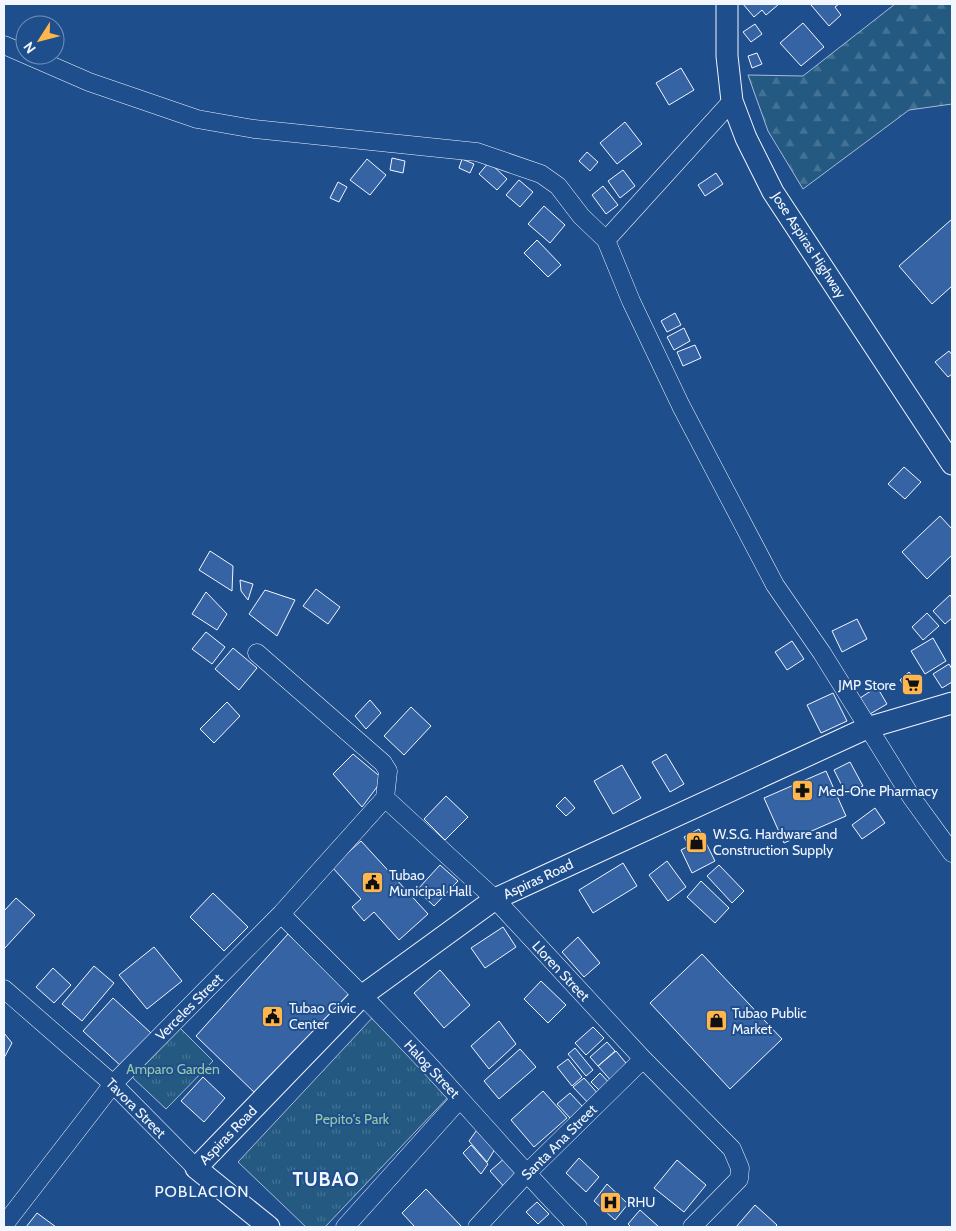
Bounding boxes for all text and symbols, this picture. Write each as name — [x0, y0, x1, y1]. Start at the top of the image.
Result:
north arrow — [15, 15, 65, 65]
text: N — [19, 38, 40, 57]
street label: Jose Aspiras Highway — [767, 188, 850, 302]
supermarket icon: JMP Store — [900, 673, 924, 697]
place label: JMP Store — [837, 676, 896, 694]
pharmacy icon: Med-One Pharmacy — [790, 779, 814, 803]
place label: Med-One Pharmacy — [818, 782, 938, 800]
place label: W.S.G. Hardware and Construction Supply — [713, 825, 837, 859]
shop icon: W.S.G. Hardware and Construction Supply — [685, 830, 709, 854]
street label: Aspiras Road — [500, 855, 576, 903]
place label: Tubao Municipal Hall — [389, 866, 472, 900]
public building icon: Tubao Municipal Hall — [361, 871, 385, 895]
street label: Lloren Street — [528, 937, 594, 1005]
street label: Verceles Street — [152, 969, 227, 1044]
place label: Tubao Civic Center — [289, 999, 356, 1033]
public building icon: Tubao Civic Center — [261, 1004, 285, 1028]
place label: Tubao Public Market — [732, 1004, 807, 1038]
shop icon: Tubao Public Market — [704, 1009, 728, 1033]
street label: Halog Street — [400, 1036, 464, 1102]
park label: Amparo Garden — [126, 1060, 220, 1078]
street label: Tavora Street — [102, 1074, 170, 1142]
street label: Santa Ana Street — [517, 1100, 601, 1184]
street label: Aspiras Road — [195, 1102, 261, 1168]
park label: Pepito's Park — [315, 1110, 390, 1128]
district label: TUBAO — [292, 1168, 360, 1191]
district label: POBLACION — [154, 1182, 250, 1201]
hospital icon: RHU — [599, 1190, 623, 1214]
place label: RHU — [627, 1193, 655, 1211]

